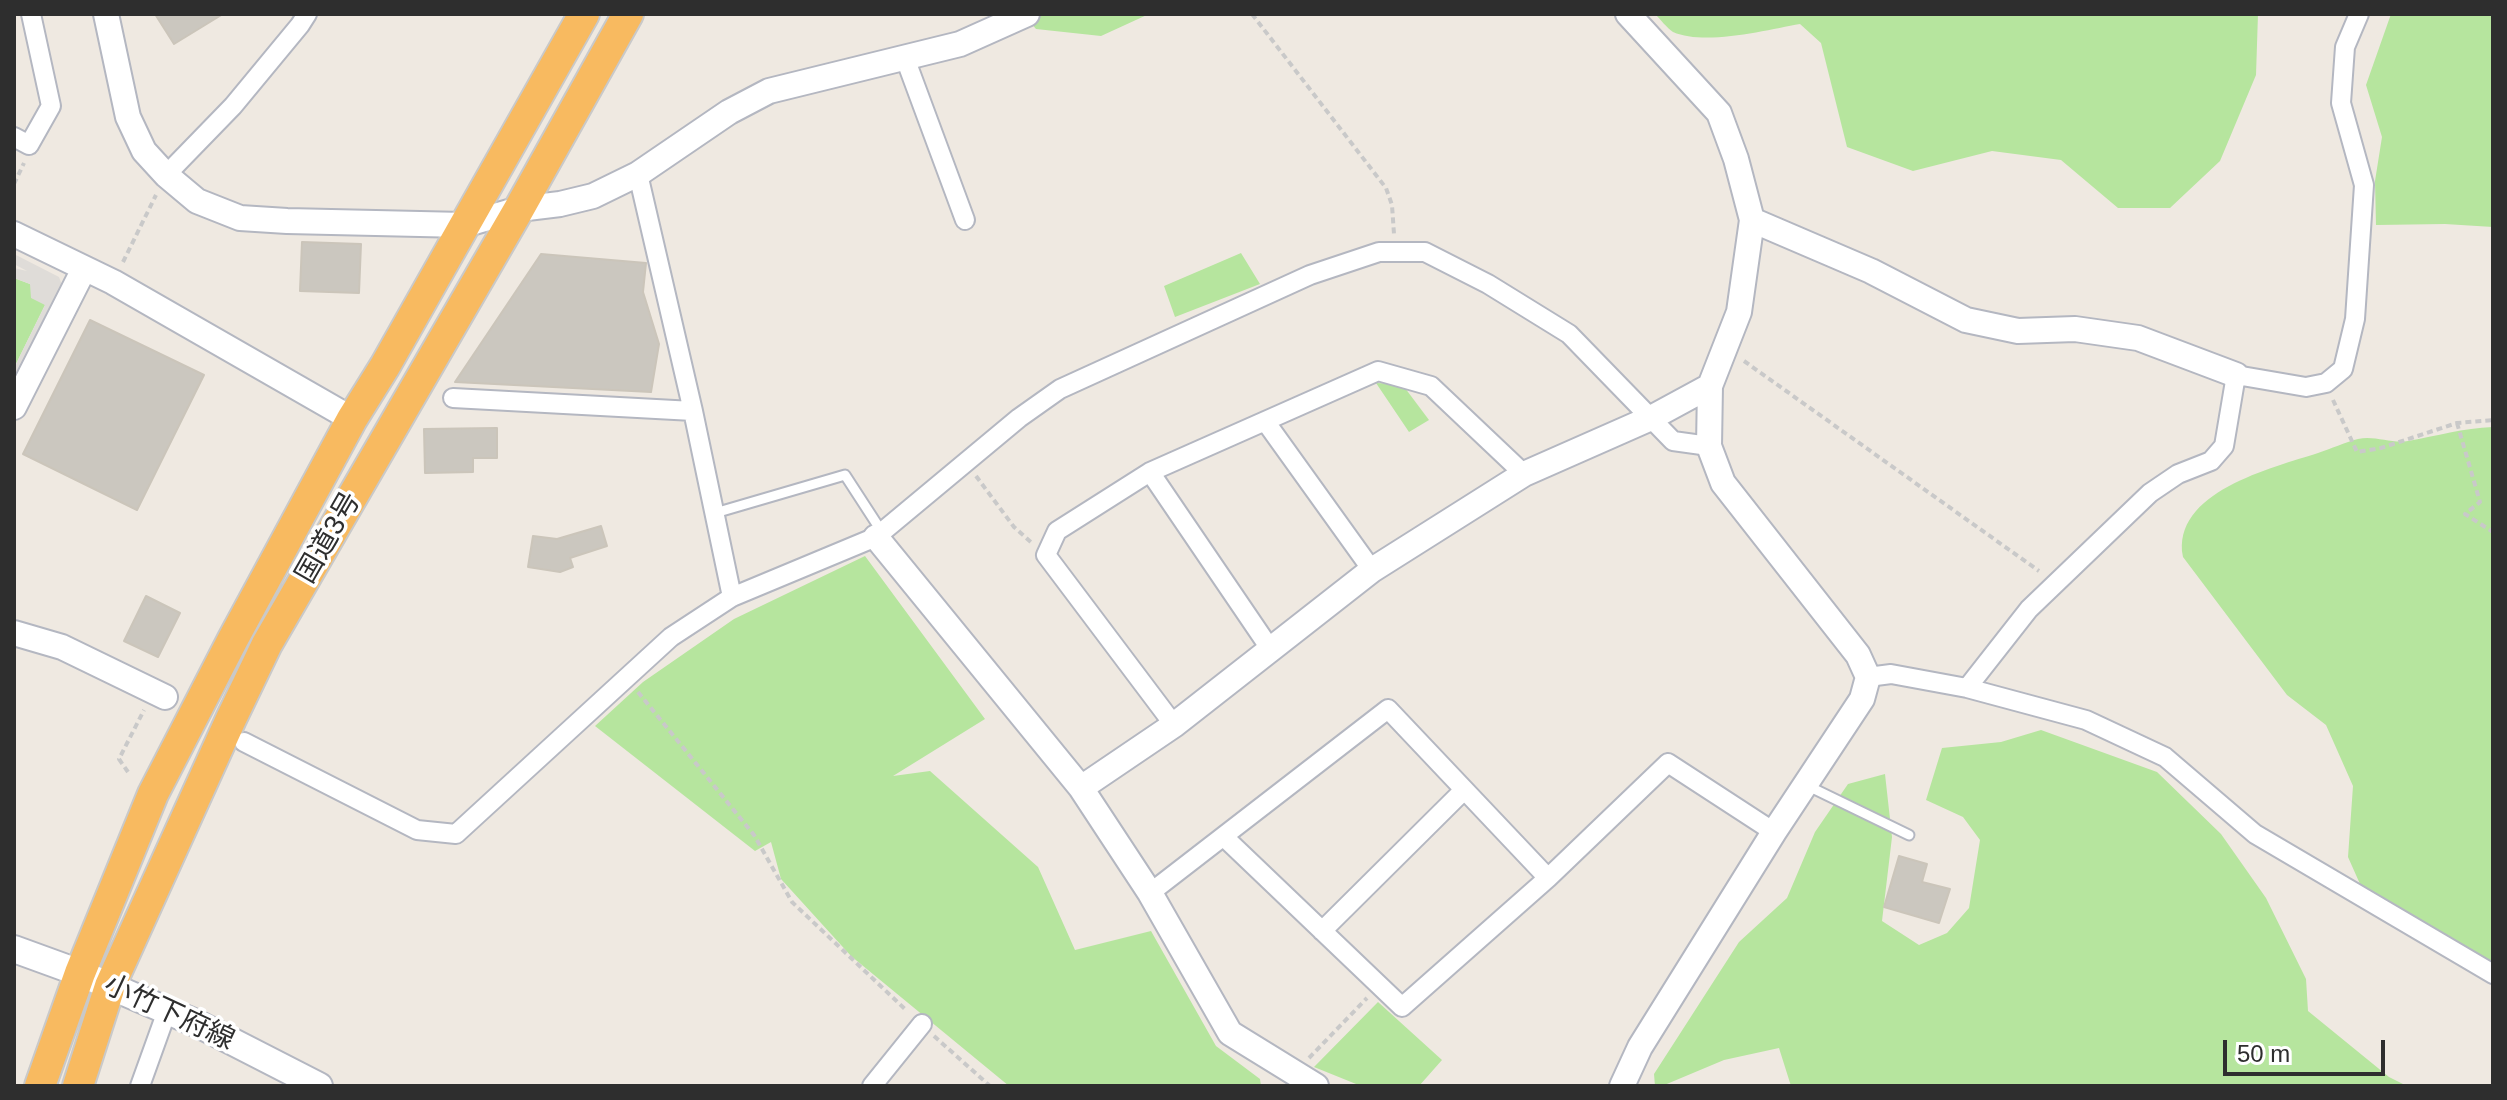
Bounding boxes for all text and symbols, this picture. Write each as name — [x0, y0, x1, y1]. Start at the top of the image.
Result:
street label: 国道3号 — [290, 486, 368, 590]
street label: 小竹下府線 — [98, 968, 240, 1058]
scale bar — [2227, 1024, 2389, 1074]
text: 50 m — [2237, 1040, 2290, 1067]

